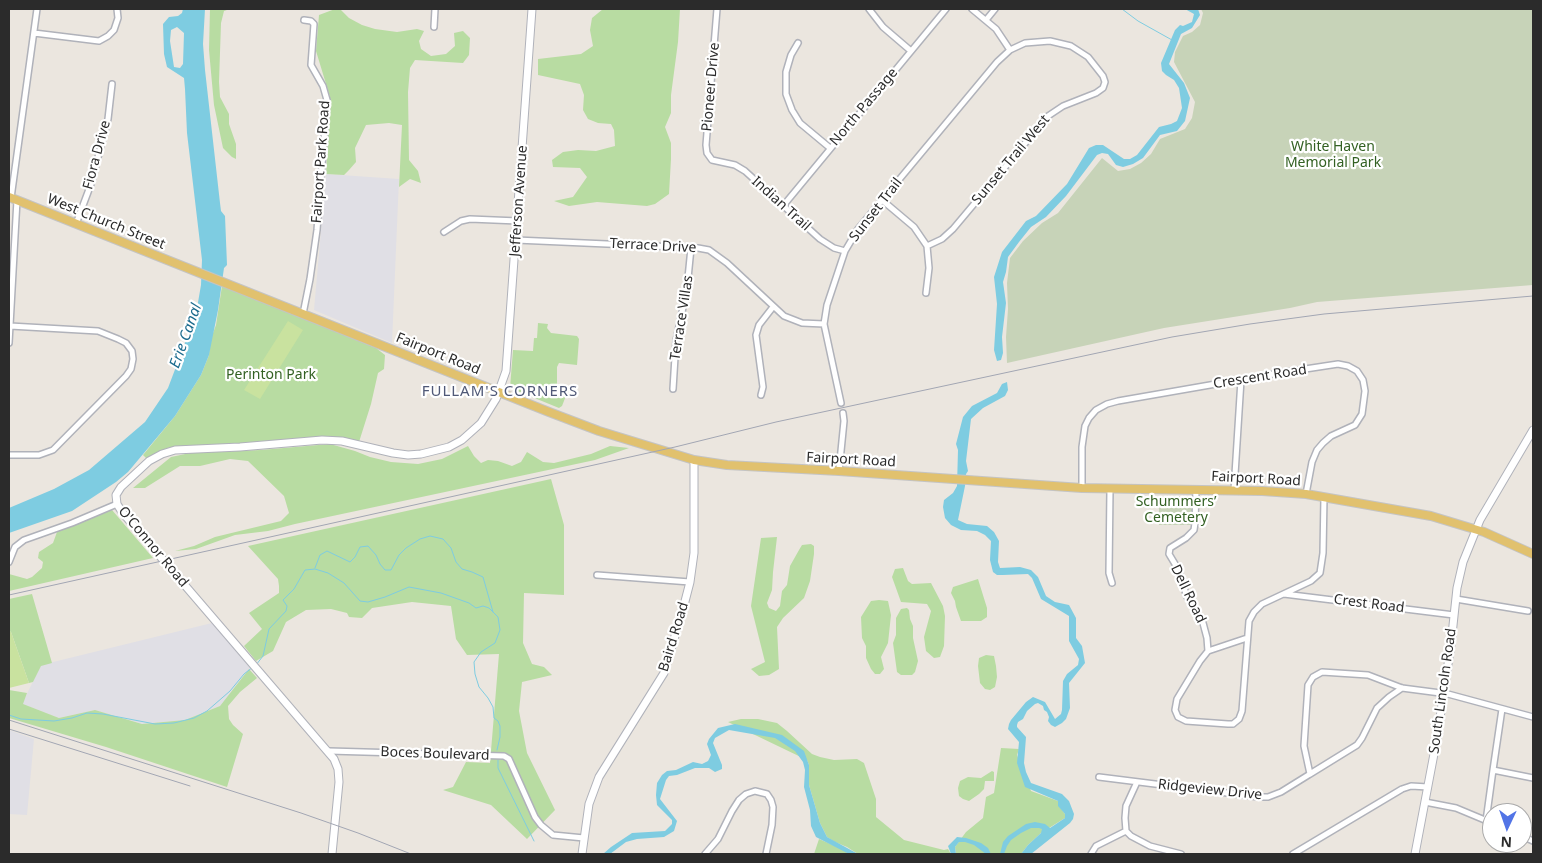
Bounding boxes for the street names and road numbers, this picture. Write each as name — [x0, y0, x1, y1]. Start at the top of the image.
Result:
street label: Pioneer Drive — [699, 42, 723, 132]
street label: North Passage — [827, 65, 901, 149]
street label: Fairport Park Road — [308, 100, 334, 224]
street label: Sunset Trail West — [969, 112, 1053, 208]
street label: Fiora Drive — [80, 119, 114, 191]
street label: Jefferson Avenue — [507, 145, 531, 257]
street label: Indian Trail — [748, 173, 814, 235]
street label: Sunset Trail — [846, 175, 906, 245]
street label: West Church Street — [45, 191, 167, 253]
street label: Terrace Drive — [609, 235, 697, 257]
street label: Terrace Villas — [667, 274, 697, 362]
street label: Fairport Road — [393, 329, 483, 379]
street label: Crescent Road — [1212, 361, 1308, 393]
street label: Fairport Road — [806, 449, 896, 471]
street label: Fairport Road — [1211, 468, 1301, 490]
street label: O'Connor Road — [114, 503, 192, 591]
street label: Dell Road — [1167, 562, 1209, 626]
street label: Crest Road — [1333, 591, 1405, 617]
street label: Baird Road — [655, 600, 693, 674]
street label: South Lincoln Road — [1426, 627, 1460, 755]
street label: Boces Boulevard — [380, 744, 490, 764]
street label: Ridgeview Drive — [1157, 776, 1263, 804]

